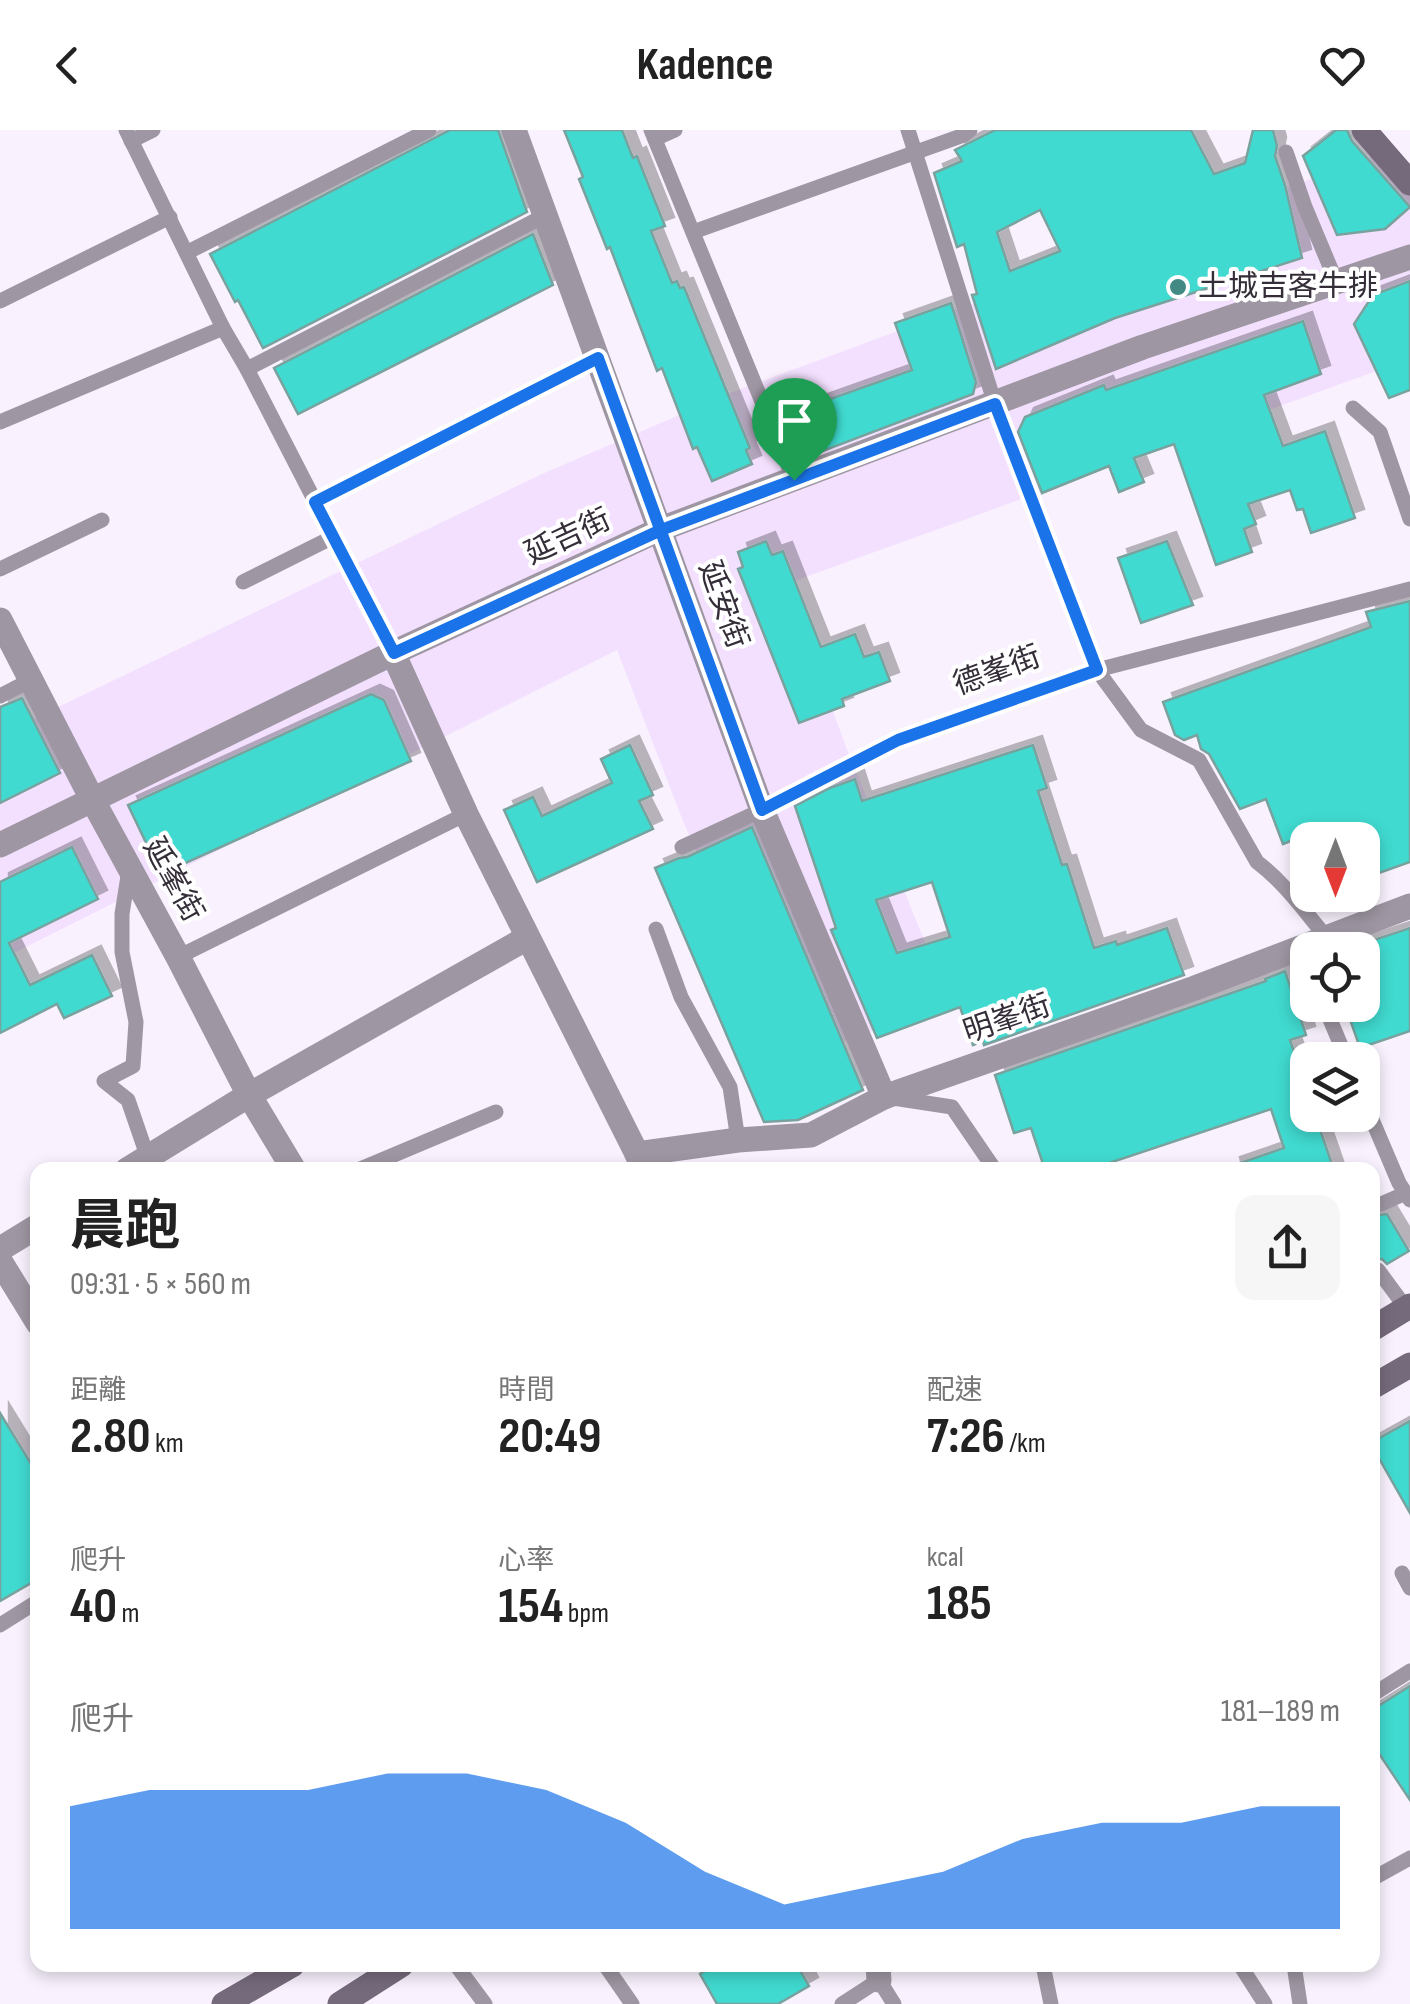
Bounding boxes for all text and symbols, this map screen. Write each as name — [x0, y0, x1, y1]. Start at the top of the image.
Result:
icon: back — [40, 38, 95, 93]
text: Kadence — [636, 38, 774, 93]
icon: heart — [1315, 38, 1370, 93]
place label: 土城吉客牛排 — [1198, 269, 1378, 305]
marker: 土城吉客牛排 — [1167, 276, 1189, 298]
pin — [752, 378, 837, 481]
icon: arrive — [767, 393, 822, 448]
street label: 延吉街 — [520, 502, 616, 572]
street label: 延安街 — [691, 557, 755, 653]
street label: 德峯街 — [949, 639, 1045, 703]
north arrow — [1290, 822, 1380, 912]
map controls — [1290, 822, 1380, 1132]
street label: 延峯街 — [135, 832, 211, 928]
button: locate — [1290, 932, 1380, 1022]
street label: 明峯街 — [959, 987, 1055, 1051]
button: layers — [1290, 1042, 1380, 1132]
text: 晨跑 — [70, 1194, 180, 1261]
button: share — [1235, 1195, 1340, 1300]
text: 09:31 · 5 × 560 m — [70, 1265, 251, 1304]
text: 距離 — [70, 1374, 126, 1407]
text: 時間 — [498, 1374, 554, 1407]
text: 配速 — [927, 1374, 983, 1407]
text: 2.80 — [70, 1407, 151, 1467]
text: 20:49 — [498, 1407, 602, 1467]
text: 7:26 — [927, 1407, 1005, 1467]
text: km — [151, 1427, 184, 1460]
text: /km — [1005, 1427, 1046, 1460]
text: kcal — [927, 1541, 964, 1574]
text: 爬升 — [70, 1544, 126, 1577]
text: 心率 — [498, 1544, 554, 1577]
text: 185 — [927, 1574, 992, 1634]
text: 40 — [70, 1577, 117, 1637]
text: 154 — [498, 1577, 563, 1637]
text: m — [117, 1597, 140, 1630]
text: bpm — [563, 1597, 609, 1630]
text: 181–189 m — [1221, 1692, 1340, 1731]
text: 爬升 — [70, 1700, 134, 1739]

